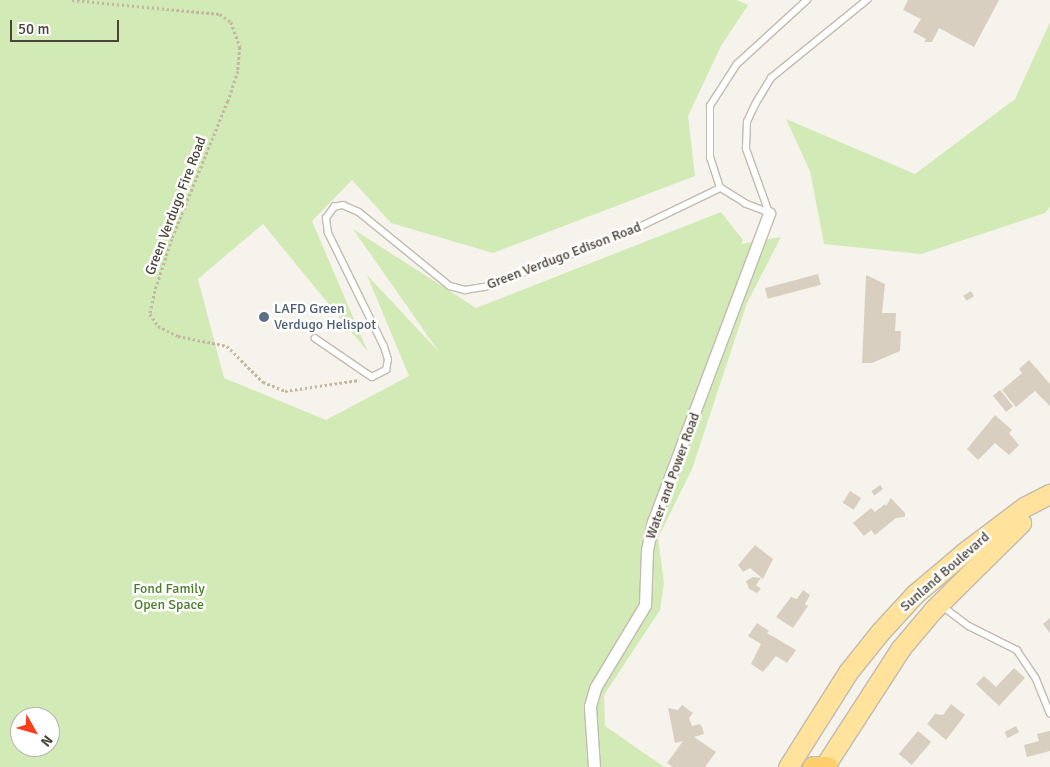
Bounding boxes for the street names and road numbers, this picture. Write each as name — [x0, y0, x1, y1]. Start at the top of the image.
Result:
street label: Green Verdugo Fire Road — [142, 134, 210, 278]
street label: Green Verdugo Edison Road — [485, 219, 643, 293]
street label: Water and Power Road — [642, 410, 704, 542]
street label: Sunland Boulevard — [897, 529, 993, 615]

